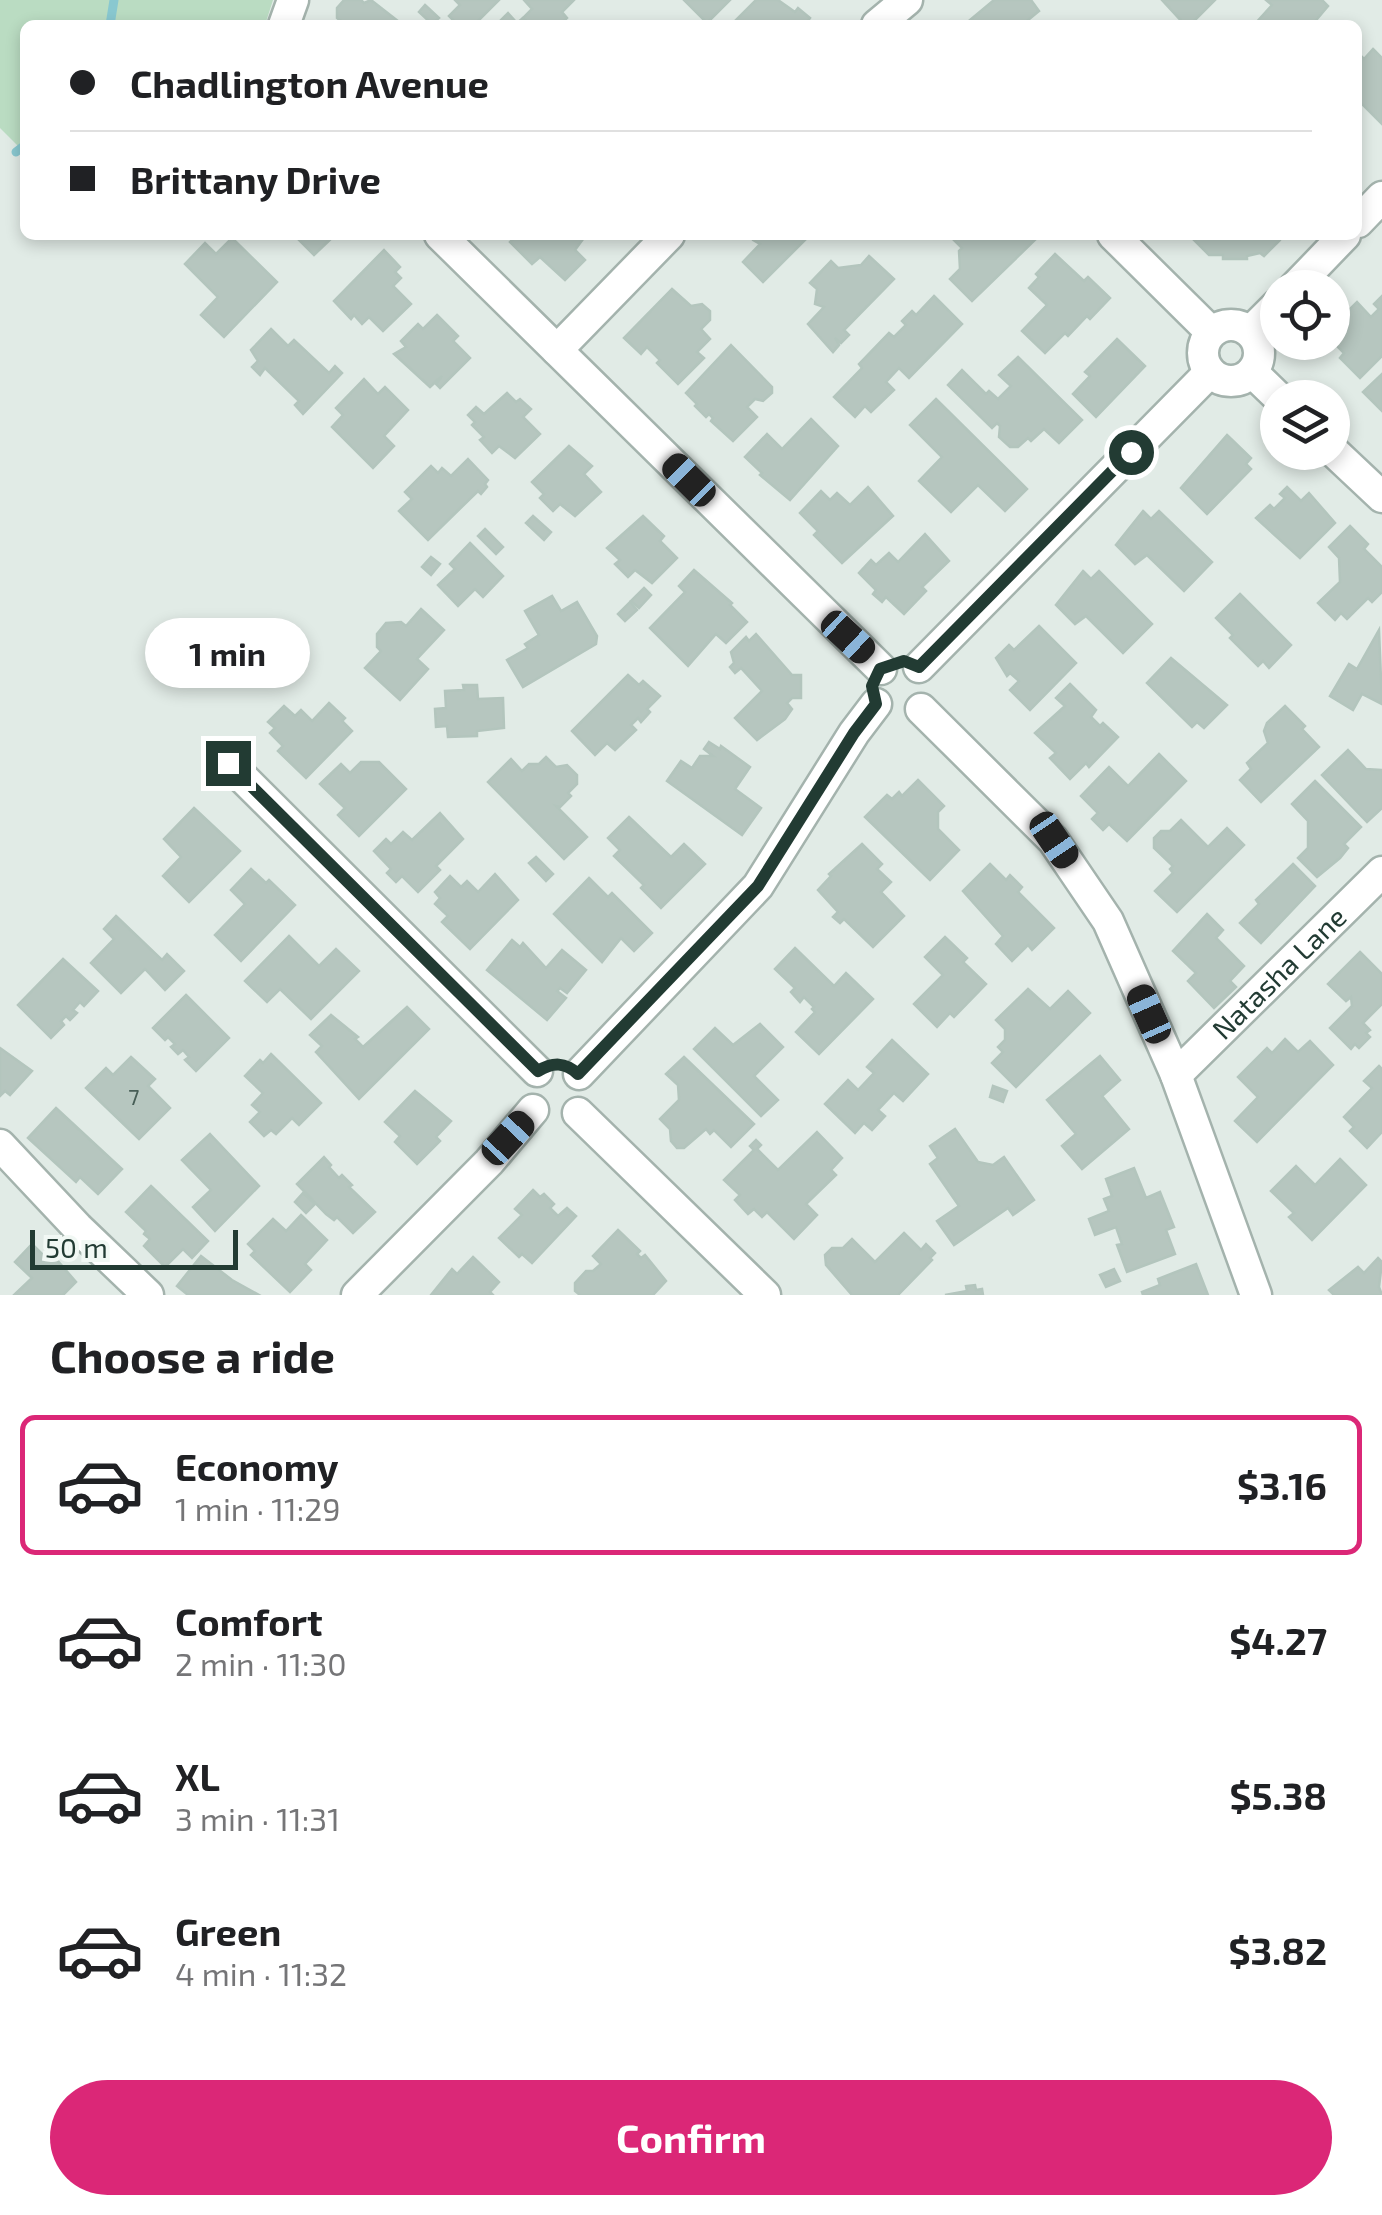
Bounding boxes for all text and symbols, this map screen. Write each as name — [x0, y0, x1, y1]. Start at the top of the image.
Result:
text: Chadlington Avenue — [130, 60, 489, 106]
text: Brittany Drive — [130, 156, 381, 202]
map controls — [1260, 270, 1350, 470]
button: locate — [1260, 270, 1350, 360]
button: layers — [1260, 380, 1350, 470]
route start — [1109, 430, 1154, 475]
car — [657, 448, 721, 512]
car — [816, 606, 880, 668]
callout: 1 min — [146, 618, 310, 688]
text: 1 min — [189, 634, 266, 672]
route end — [206, 741, 251, 786]
car — [1025, 807, 1083, 873]
street label: Natasha Lane — [1205, 899, 1353, 1046]
car — [1123, 980, 1175, 1048]
house number: 7 — [128, 1083, 140, 1109]
car — [477, 1106, 539, 1170]
scale bar — [30, 1225, 238, 1270]
text: 50 m — [45, 1230, 108, 1264]
text: Choose a ride — [50, 1328, 335, 1382]
icon: car — [55, 1440, 145, 1530]
text: Economy — [175, 1443, 339, 1489]
text: $3.16 — [1237, 1462, 1327, 1508]
text: 1 min · 11:29 — [175, 1489, 341, 1527]
icon: car — [55, 1595, 145, 1685]
text: Comfort — [175, 1598, 323, 1644]
text: $4.27 — [1229, 1617, 1327, 1663]
text: 2 min · 11:30 — [175, 1644, 347, 1682]
icon: car — [55, 1750, 145, 1840]
text: XL — [175, 1753, 220, 1799]
text: $5.38 — [1229, 1772, 1327, 1818]
text: 3 min · 11:31 — [175, 1799, 340, 1837]
icon: car — [55, 1905, 145, 1995]
text: Green — [175, 1908, 281, 1954]
text: $3.82 — [1228, 1927, 1327, 1973]
text: 4 min · 11:32 — [175, 1954, 347, 1992]
button: Confirm — [50, 2080, 1332, 2195]

